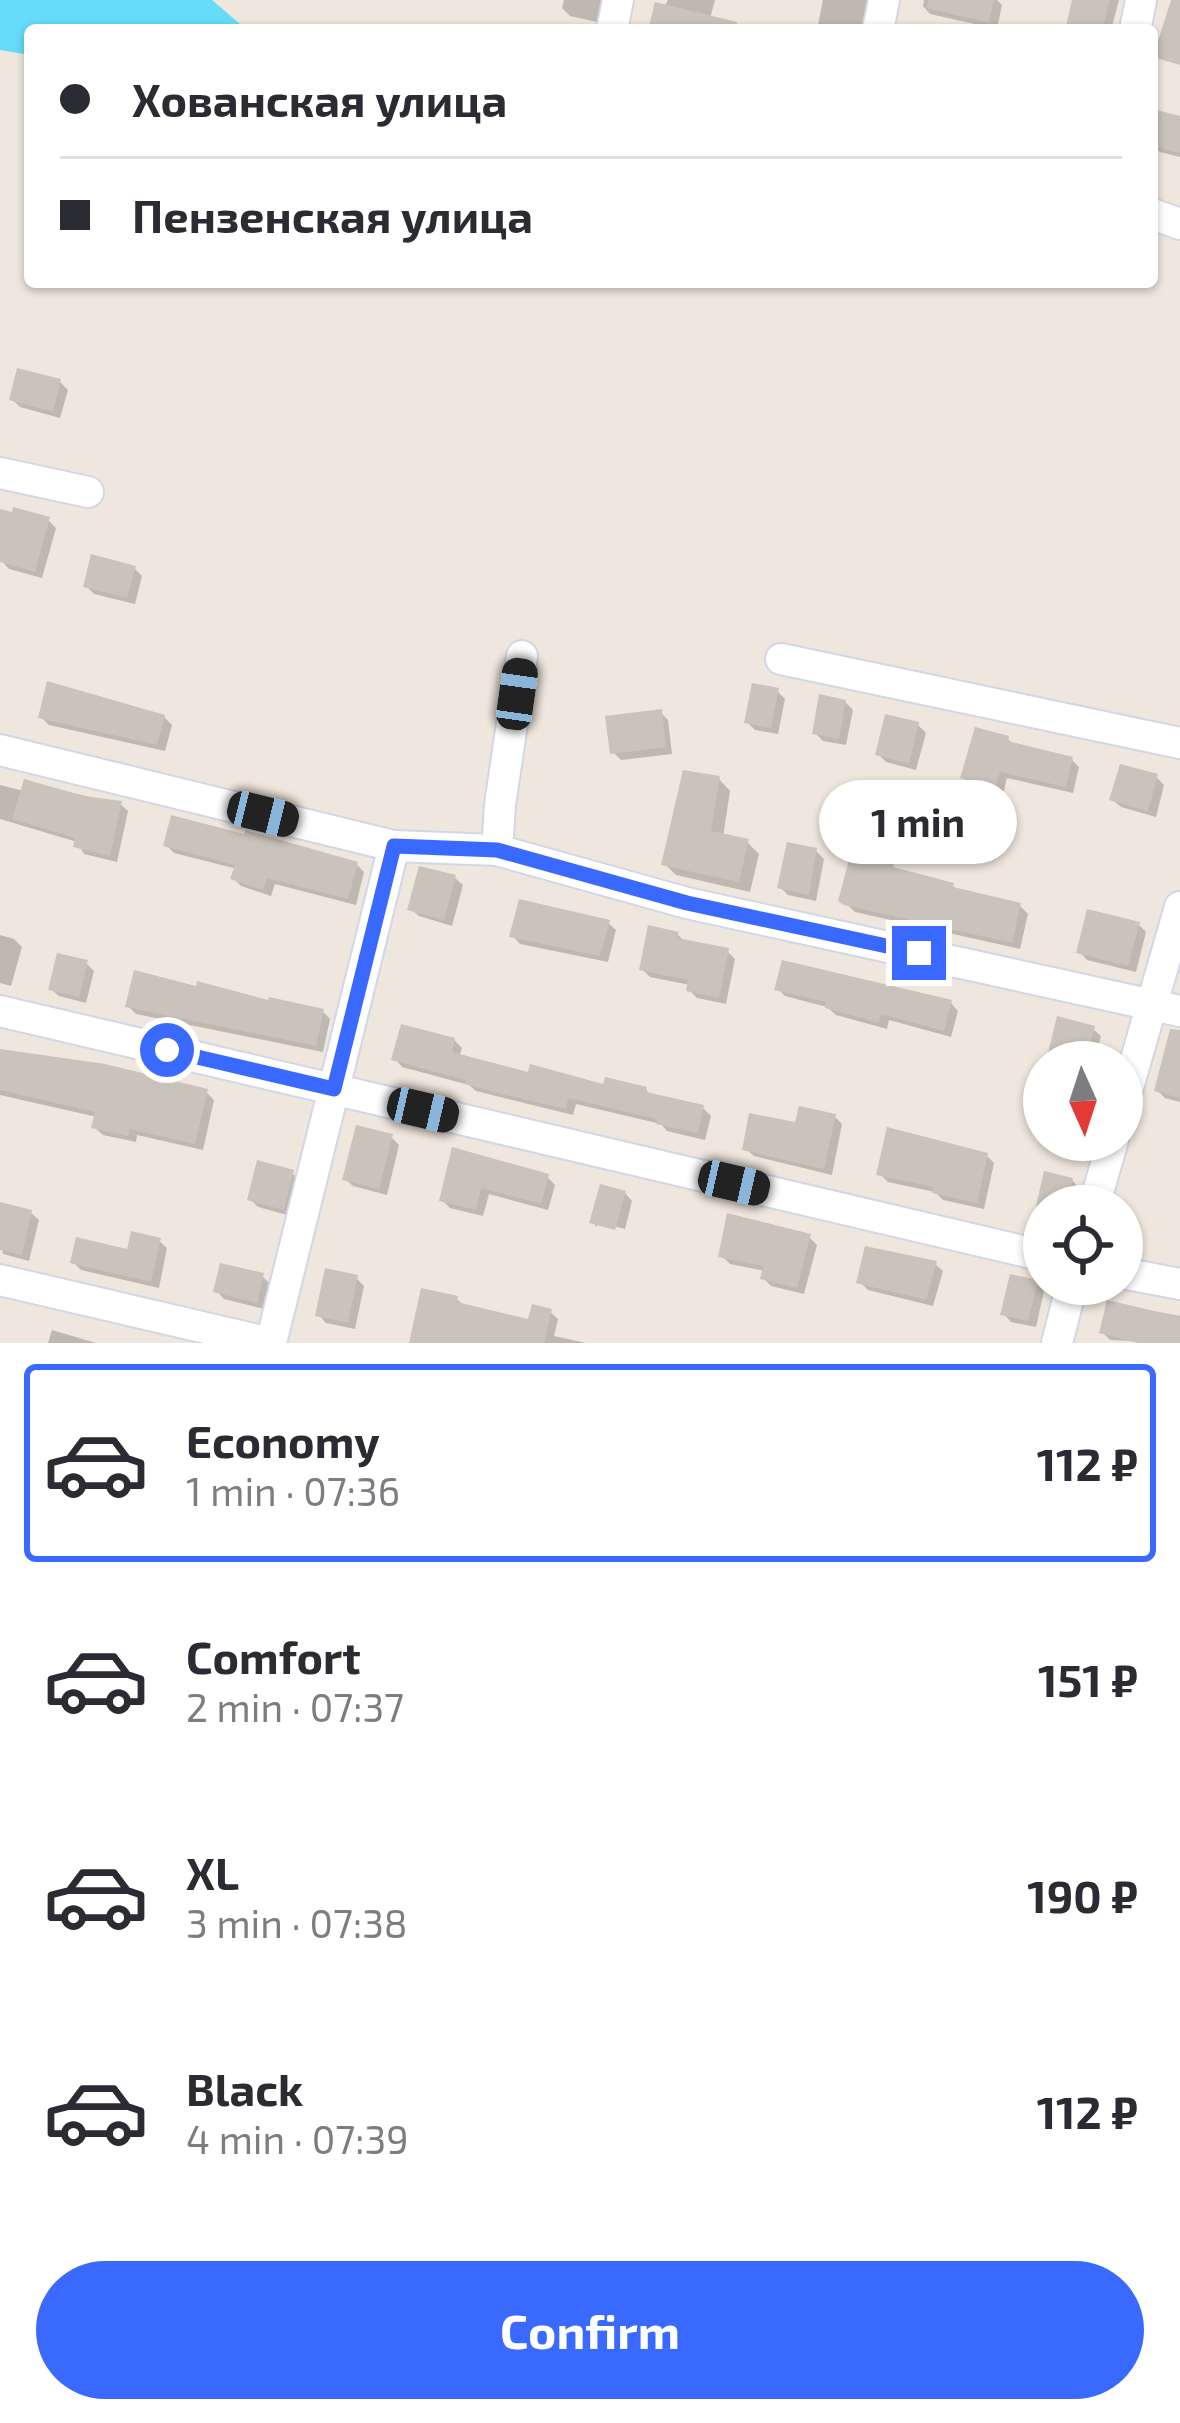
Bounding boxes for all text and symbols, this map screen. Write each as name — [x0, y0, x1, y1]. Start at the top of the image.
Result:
text: Хованская улица — [132, 72, 507, 126]
text: Пензенская улица — [132, 188, 533, 242]
car — [494, 656, 540, 732]
callout: 1 min — [820, 779, 1018, 863]
car — [224, 788, 302, 840]
text: 1 min — [871, 798, 965, 845]
route end — [892, 926, 946, 980]
route start — [140, 1023, 194, 1077]
north arrow — [1023, 1041, 1143, 1161]
map controls — [1023, 1041, 1143, 1305]
car — [384, 1084, 462, 1136]
car — [695, 1157, 773, 1209]
button: locate — [1023, 1185, 1143, 1305]
icon: car — [42, 1409, 150, 1517]
text: Economy — [186, 1413, 380, 1467]
text: 112 ₽ — [1037, 1436, 1138, 1490]
text: 1 min · 07:36 — [186, 1467, 400, 1514]
icon: car — [42, 1625, 150, 1733]
text: Comfort — [186, 1629, 361, 1683]
text: 151 ₽ — [1038, 1652, 1138, 1706]
text: 2 min · 07:37 — [186, 1683, 404, 1730]
icon: car — [42, 1841, 150, 1949]
text: XL — [186, 1845, 239, 1899]
text: 190 ₽ — [1027, 1868, 1138, 1922]
text: 3 min · 07:38 — [186, 1899, 408, 1946]
icon: car — [42, 2057, 150, 2165]
text: Black — [186, 2061, 303, 2115]
text: 112 ₽ — [1037, 2084, 1138, 2138]
text: 4 min · 07:39 — [186, 2115, 408, 2162]
button: Confirm — [36, 2261, 1144, 2399]

